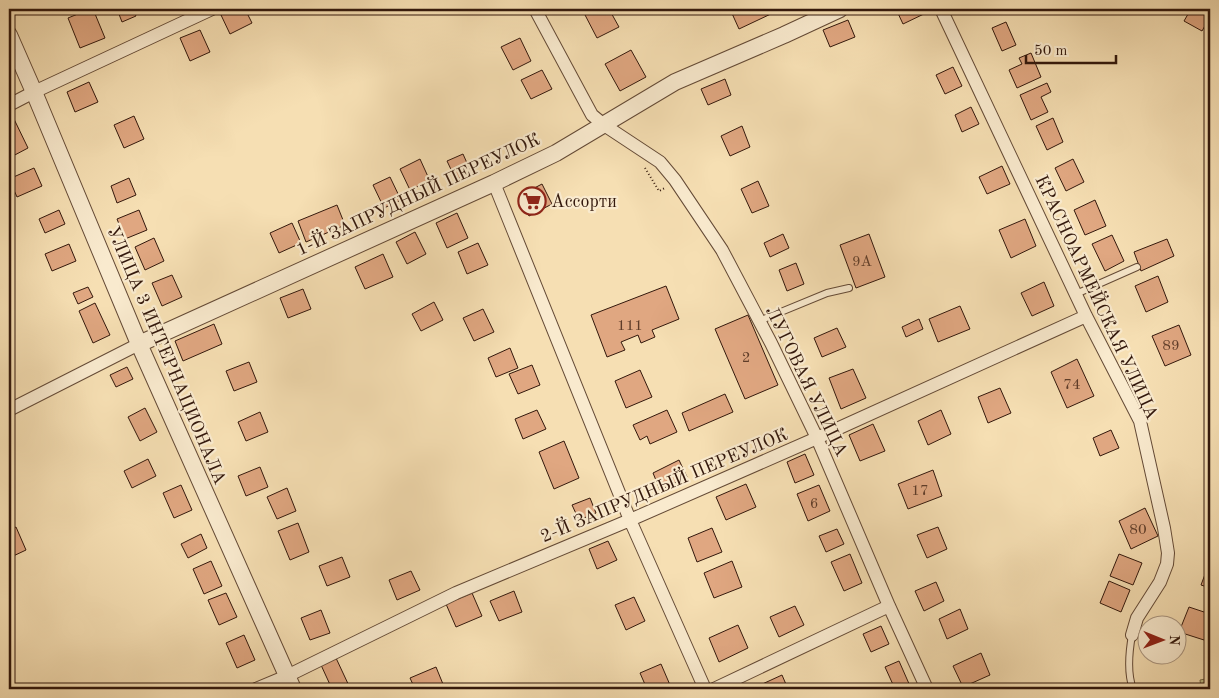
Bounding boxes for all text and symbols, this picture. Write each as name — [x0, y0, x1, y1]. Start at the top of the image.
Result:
scale bar — [1026, 32, 1116, 64]
text: 50 m — [1034, 44, 1068, 59]
street label: 1-Й ЗАПРУДНЫЙ ПЕРЕУЛОК — [292, 127, 543, 259]
street label: КРАСНОАРМЕЙСКАЯ УЛИЦА — [1031, 171, 1164, 423]
supermarket icon: Ассорти — [517, 186, 547, 216]
place label: Ассорти — [551, 193, 617, 211]
street label: УЛИЦА 3 ИНТЕРНАЦИОНАЛА — [103, 224, 229, 487]
house number: 9А — [852, 255, 873, 270]
street label: ЛУГОВАЯ УЛИЦА — [762, 304, 850, 460]
house number: 111 — [617, 319, 643, 334]
house number: 89 — [1162, 339, 1180, 354]
house number: 2 — [742, 351, 750, 366]
house number: 74 — [1063, 378, 1081, 393]
street label: 2-Й ЗАПРУДНЫЙ ПЕРЕУЛОК — [537, 422, 791, 546]
house number: 17 — [911, 484, 929, 499]
house number: 6 — [810, 497, 818, 512]
house number: 80 — [1129, 523, 1147, 538]
north arrow — [1136, 616, 1186, 666]
text: N — [1167, 635, 1181, 646]

